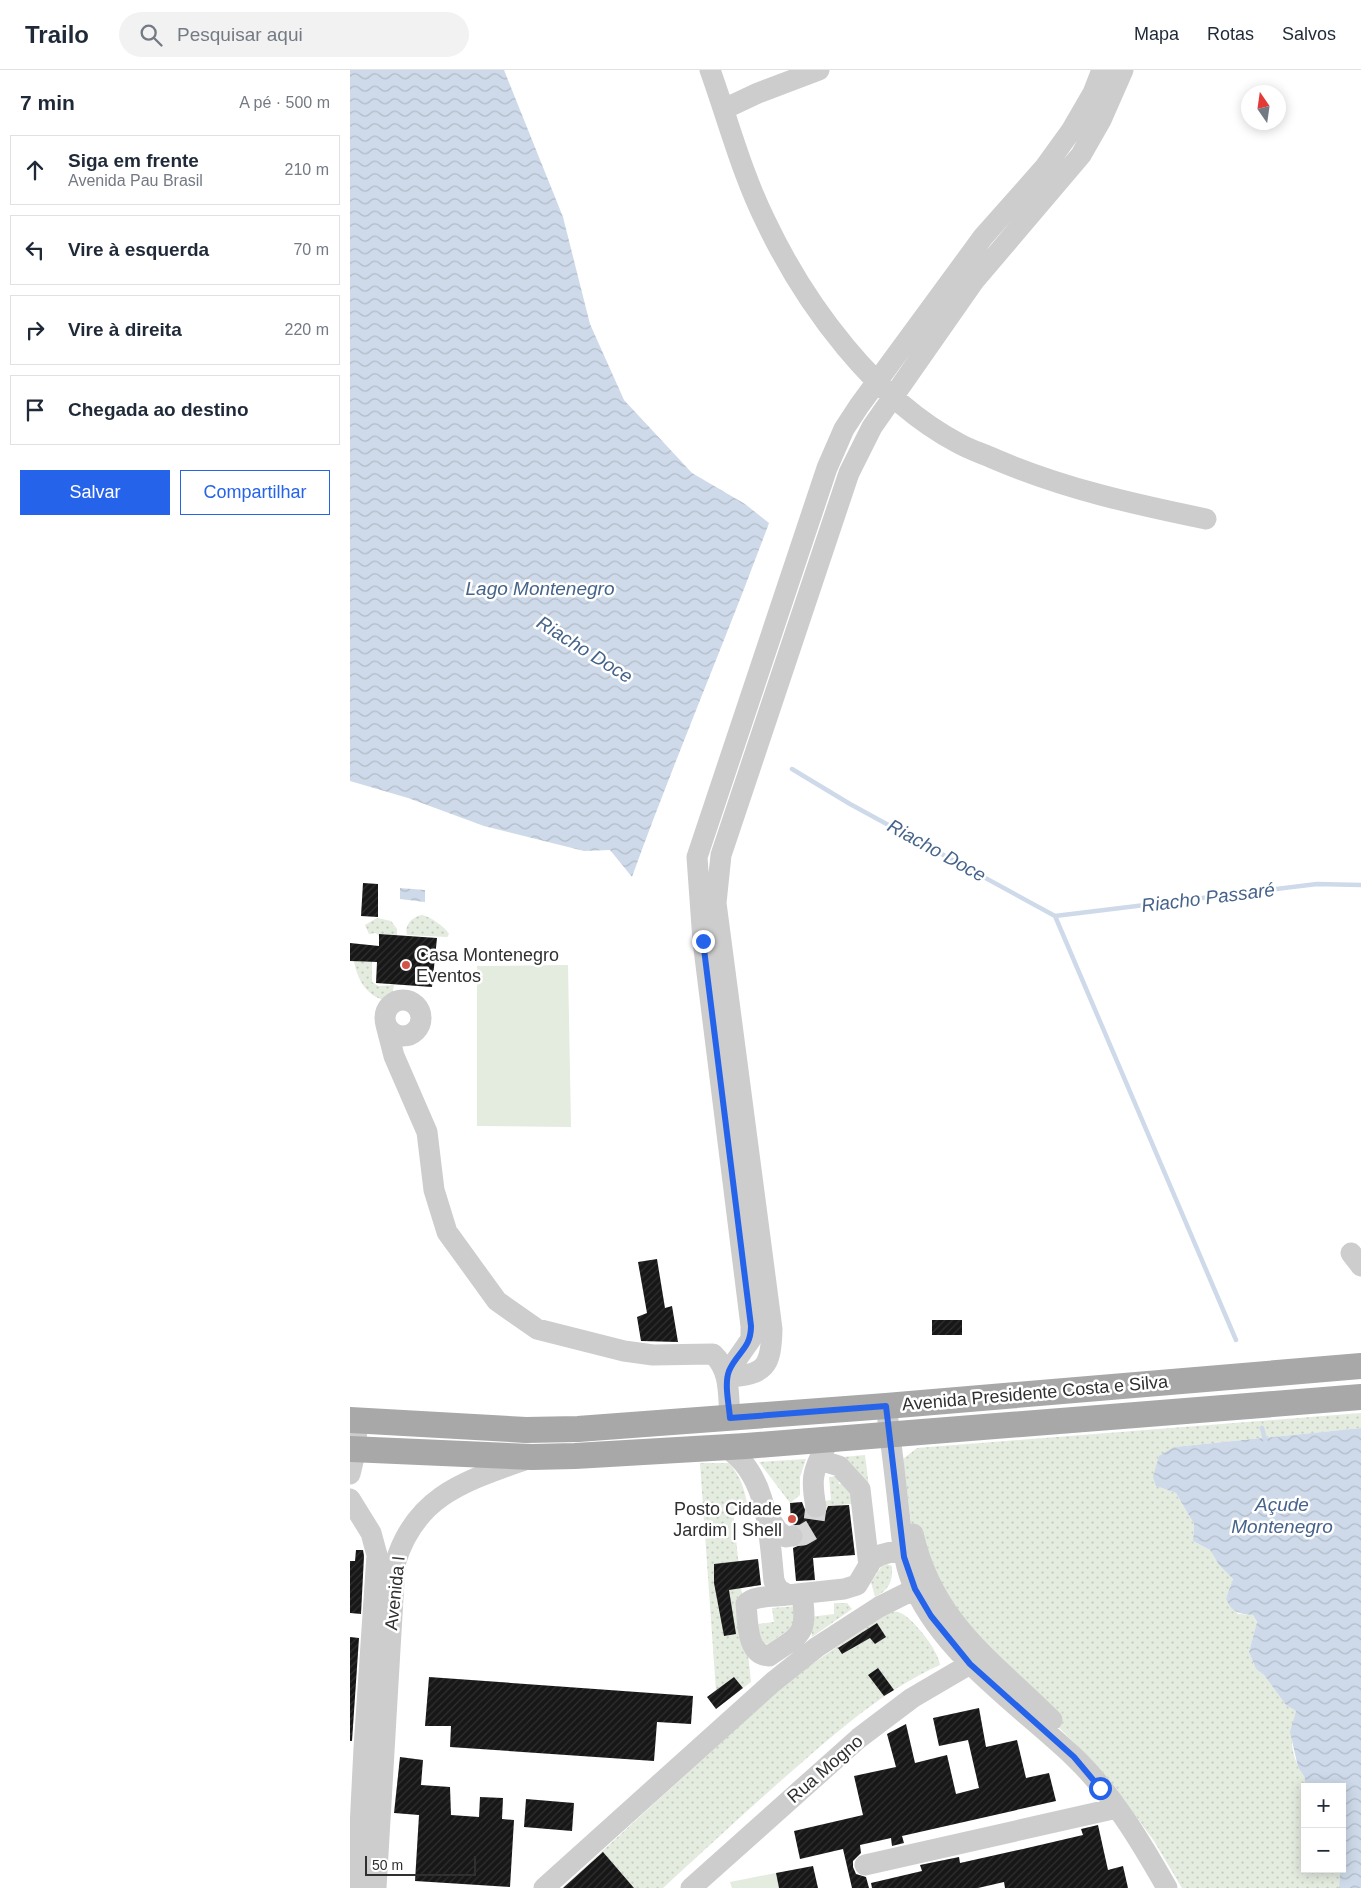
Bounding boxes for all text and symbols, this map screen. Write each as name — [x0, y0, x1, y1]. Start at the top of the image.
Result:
search box — [119, 12, 469, 57]
text: Trailo — [25, 21, 89, 48]
icon: search — [137, 21, 165, 49]
text: Pesquisar aqui — [177, 24, 303, 45]
text: Mapa — [1134, 24, 1179, 44]
text: Rotas — [1207, 24, 1254, 44]
text: Salvos — [1282, 24, 1336, 44]
north arrow — [1241, 85, 1286, 130]
text: 7 min — [20, 91, 75, 114]
text: A pé · 500 m — [239, 94, 330, 111]
text: Siga em frente — [68, 150, 199, 171]
icon: ahead — [21, 156, 49, 184]
text: 210 m — [285, 161, 329, 178]
text: Avenida Pau Brasil — [68, 172, 203, 189]
icon: left — [21, 236, 49, 264]
text: Vire à esquerda — [68, 239, 209, 260]
text: 70 m — [293, 241, 329, 258]
icon: right — [21, 316, 49, 344]
text: Vire à direita — [68, 319, 182, 340]
text: 220 m — [285, 321, 329, 338]
icon: arrive — [21, 396, 49, 424]
text: Chegada ao destino — [68, 399, 249, 420]
button: Salvar — [20, 470, 170, 515]
button: Compartilhar — [180, 470, 330, 515]
water label: Lago Montenegro — [466, 578, 614, 599]
water label: Riacho Doce — [533, 612, 636, 687]
water label: Riacho Doce — [884, 815, 989, 886]
water label: Riacho Passaré — [1140, 879, 1276, 916]
route end — [692, 930, 715, 953]
place label: Casa Montenegro Eventos — [416, 945, 559, 986]
marker: Casa Montenegro Eventos — [400, 959, 412, 971]
street label: Avenida Presidente Costa e Silva — [901, 1371, 1170, 1415]
water label: Açude Montenegro — [1231, 1494, 1333, 1537]
place label: Posto Cidade Jardim | Shell — [673, 1499, 782, 1540]
marker: Posto Cidade Jardim | Shell — [786, 1513, 798, 1525]
street label: Avenida I — [381, 1555, 409, 1631]
street label: Rua Mogno — [783, 1731, 867, 1807]
route start — [1089, 1777, 1112, 1800]
map controls — [1301, 1783, 1346, 1873]
button: + — [1301, 1783, 1346, 1828]
button: − — [1301, 1828, 1346, 1873]
scale bar — [365, 1853, 476, 1876]
text: 50 m — [372, 1857, 403, 1873]

